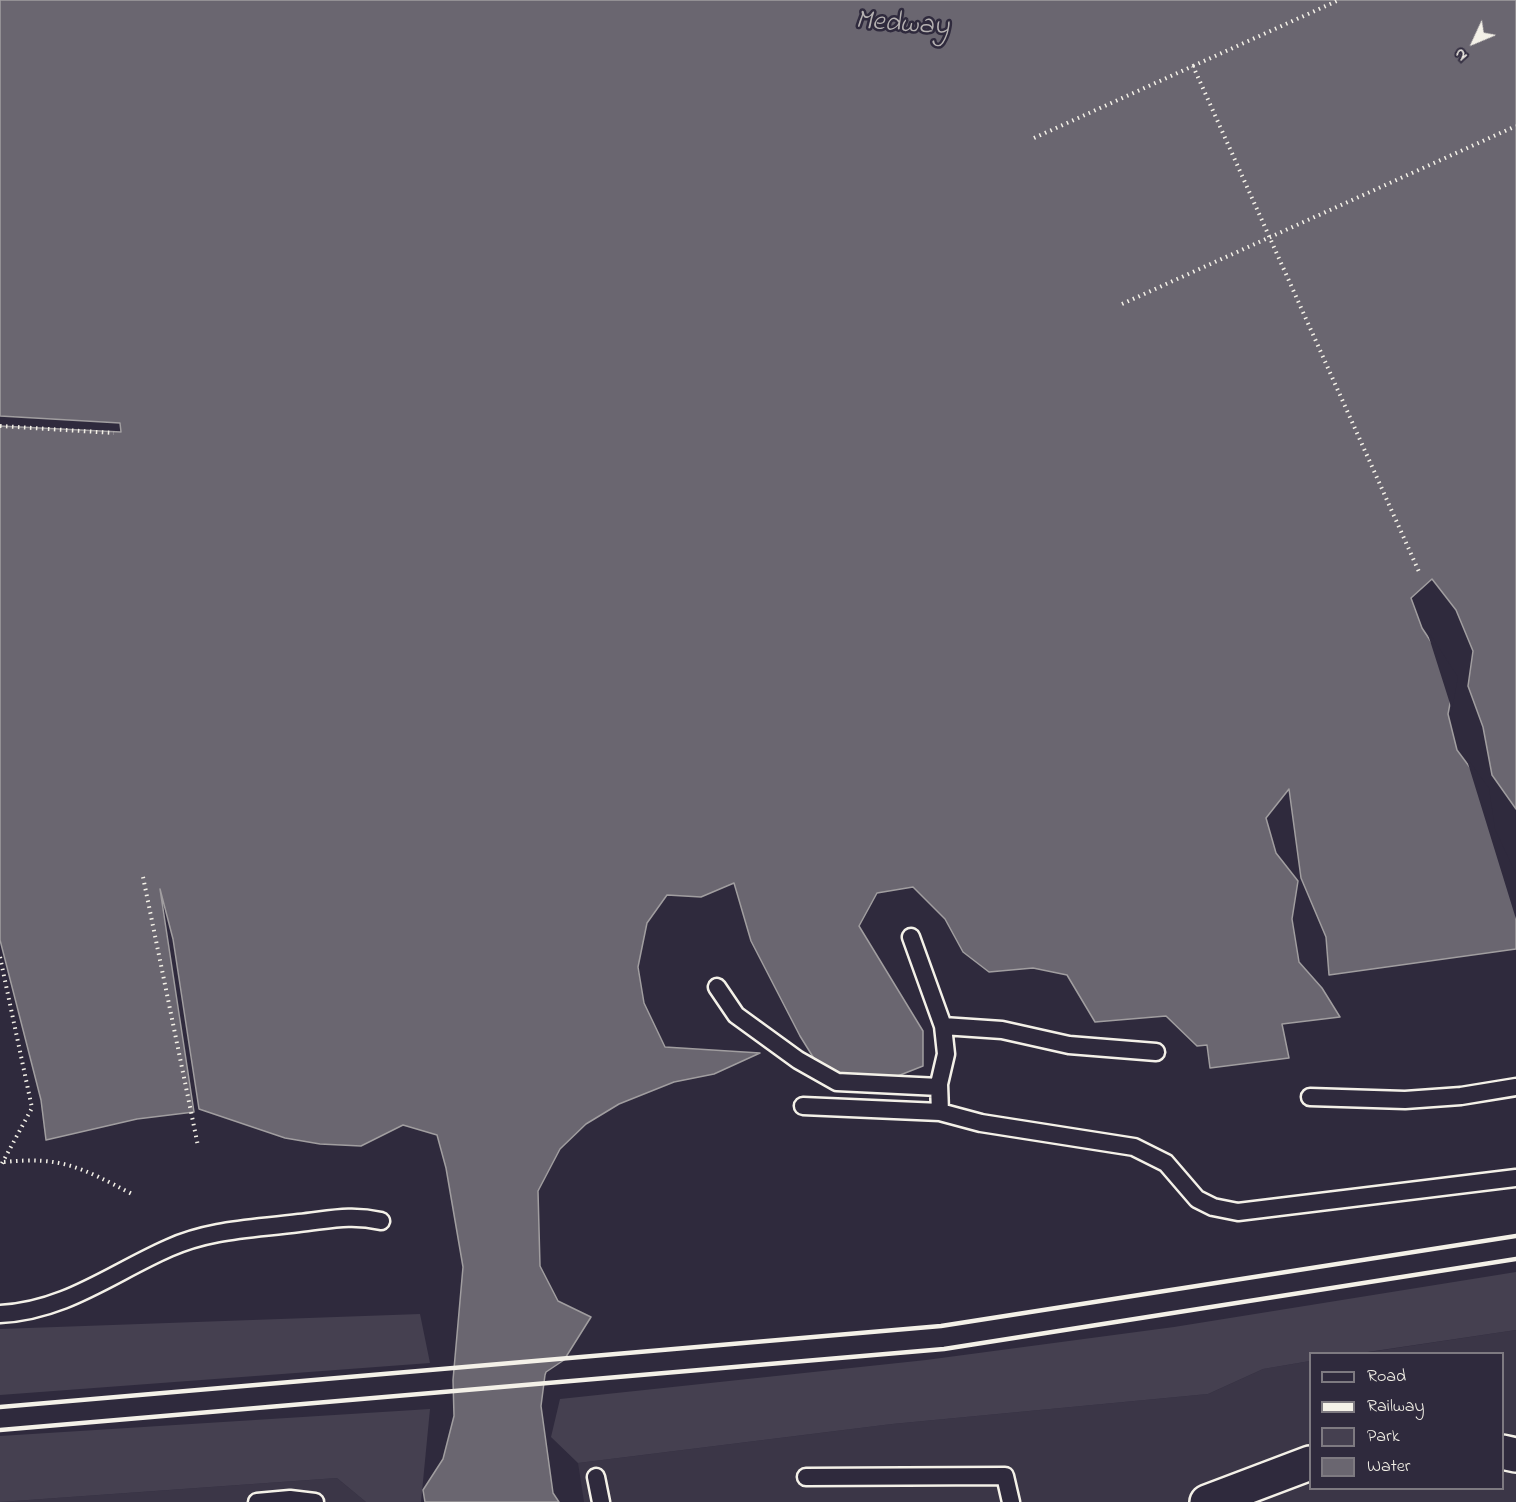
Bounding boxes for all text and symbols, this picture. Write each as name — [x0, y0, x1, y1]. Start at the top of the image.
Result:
water label: Medway — [854, 6, 950, 46]
north arrow — [1444, 12, 1504, 72]
text: N — [1449, 42, 1473, 67]
legend — [1309, 1352, 1504, 1490]
text: Road — [1367, 1364, 1406, 1390]
text: Railway — [1367, 1394, 1424, 1420]
text: Park — [1367, 1424, 1400, 1450]
text: Water — [1367, 1454, 1410, 1480]

